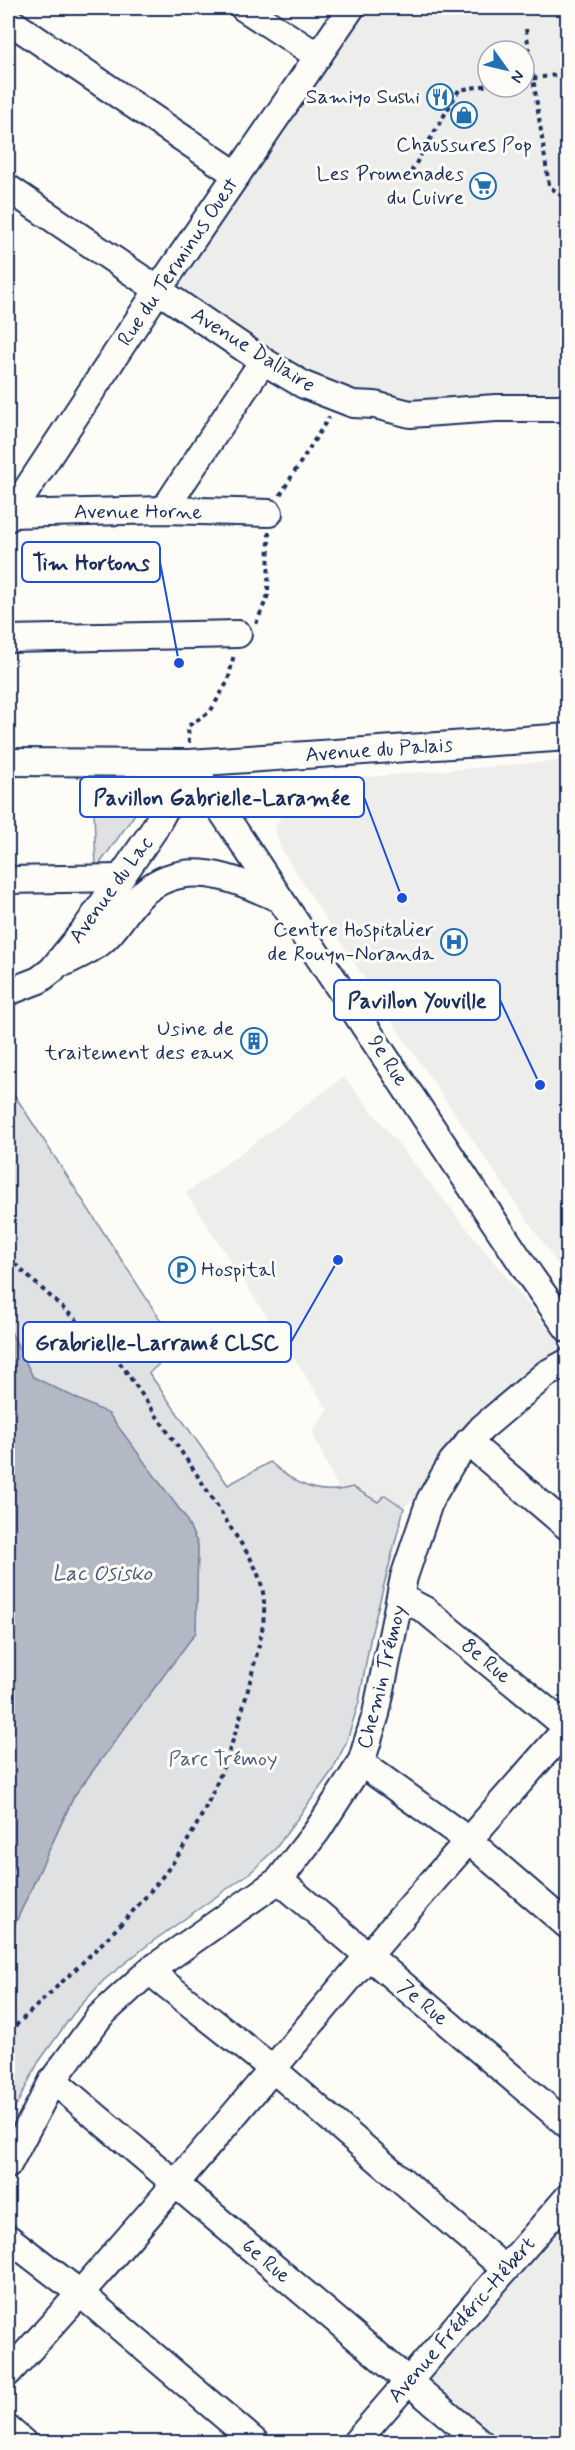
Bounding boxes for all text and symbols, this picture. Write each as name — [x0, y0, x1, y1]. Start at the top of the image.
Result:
north arrow — [476, 39, 536, 99]
text: N — [506, 66, 529, 87]
restaurant icon: Samiyo Sushi — [425, 82, 455, 112]
place label: Samiyo Sushi — [306, 83, 420, 111]
shop icon: Chaussures Pop — [449, 100, 479, 130]
place label: Chaussures Pop — [396, 131, 532, 159]
place label: Les Promenades du Cuivre — [317, 160, 464, 212]
supermarket icon: Les Promenades du Cuivre — [468, 171, 498, 201]
street label: Rue du Terminus Ouest — [111, 172, 245, 352]
street label: Avenue Dallaire — [186, 301, 320, 399]
street label: Avenue Horne — [74, 498, 202, 526]
callout: Tim Hortons — [22, 542, 160, 582]
text: Tim Hortons — [32, 550, 150, 578]
street label: Avenue du Palais — [304, 731, 454, 769]
callout: Pavillon Gabrielle-Laramée — [80, 777, 364, 817]
text: Pavillon Gabrielle-Laramée — [93, 785, 351, 813]
street label: Avenue du Lac — [63, 831, 159, 949]
place label: Centre Hospitalier de Rouyn-Noranda — [268, 916, 434, 968]
hospital icon: Centre Hospitalier de Rouyn-Noranda — [439, 927, 469, 957]
callout: Pavillon Youville — [334, 980, 500, 1020]
text: Pavillon Youville — [347, 988, 487, 1016]
place label: Usine de traitement des eaux — [44, 1015, 234, 1067]
building icon: Usine de traitement des eaux — [239, 1026, 269, 1056]
street label: 9e Rue — [361, 1030, 415, 1092]
parking icon: Hospital — [167, 1255, 197, 1285]
place label: Hospital — [201, 1256, 276, 1284]
callout: Grabrielle-Larramé CLSC — [23, 1322, 291, 1362]
text: Grabrielle-Larramé CLSC — [35, 1330, 279, 1358]
water label: Lac Osisko — [52, 1560, 153, 1588]
street label: Chemin Trémoy — [351, 1602, 413, 1752]
street label: 8e Rue — [455, 1632, 517, 1690]
park label: Parc Trémoy — [168, 1745, 278, 1773]
street label: 7e Rue — [392, 1974, 454, 2032]
street label: Avenue Frédéric-Hébert — [382, 2231, 542, 2409]
street label: 6e Rue — [235, 2232, 297, 2290]

